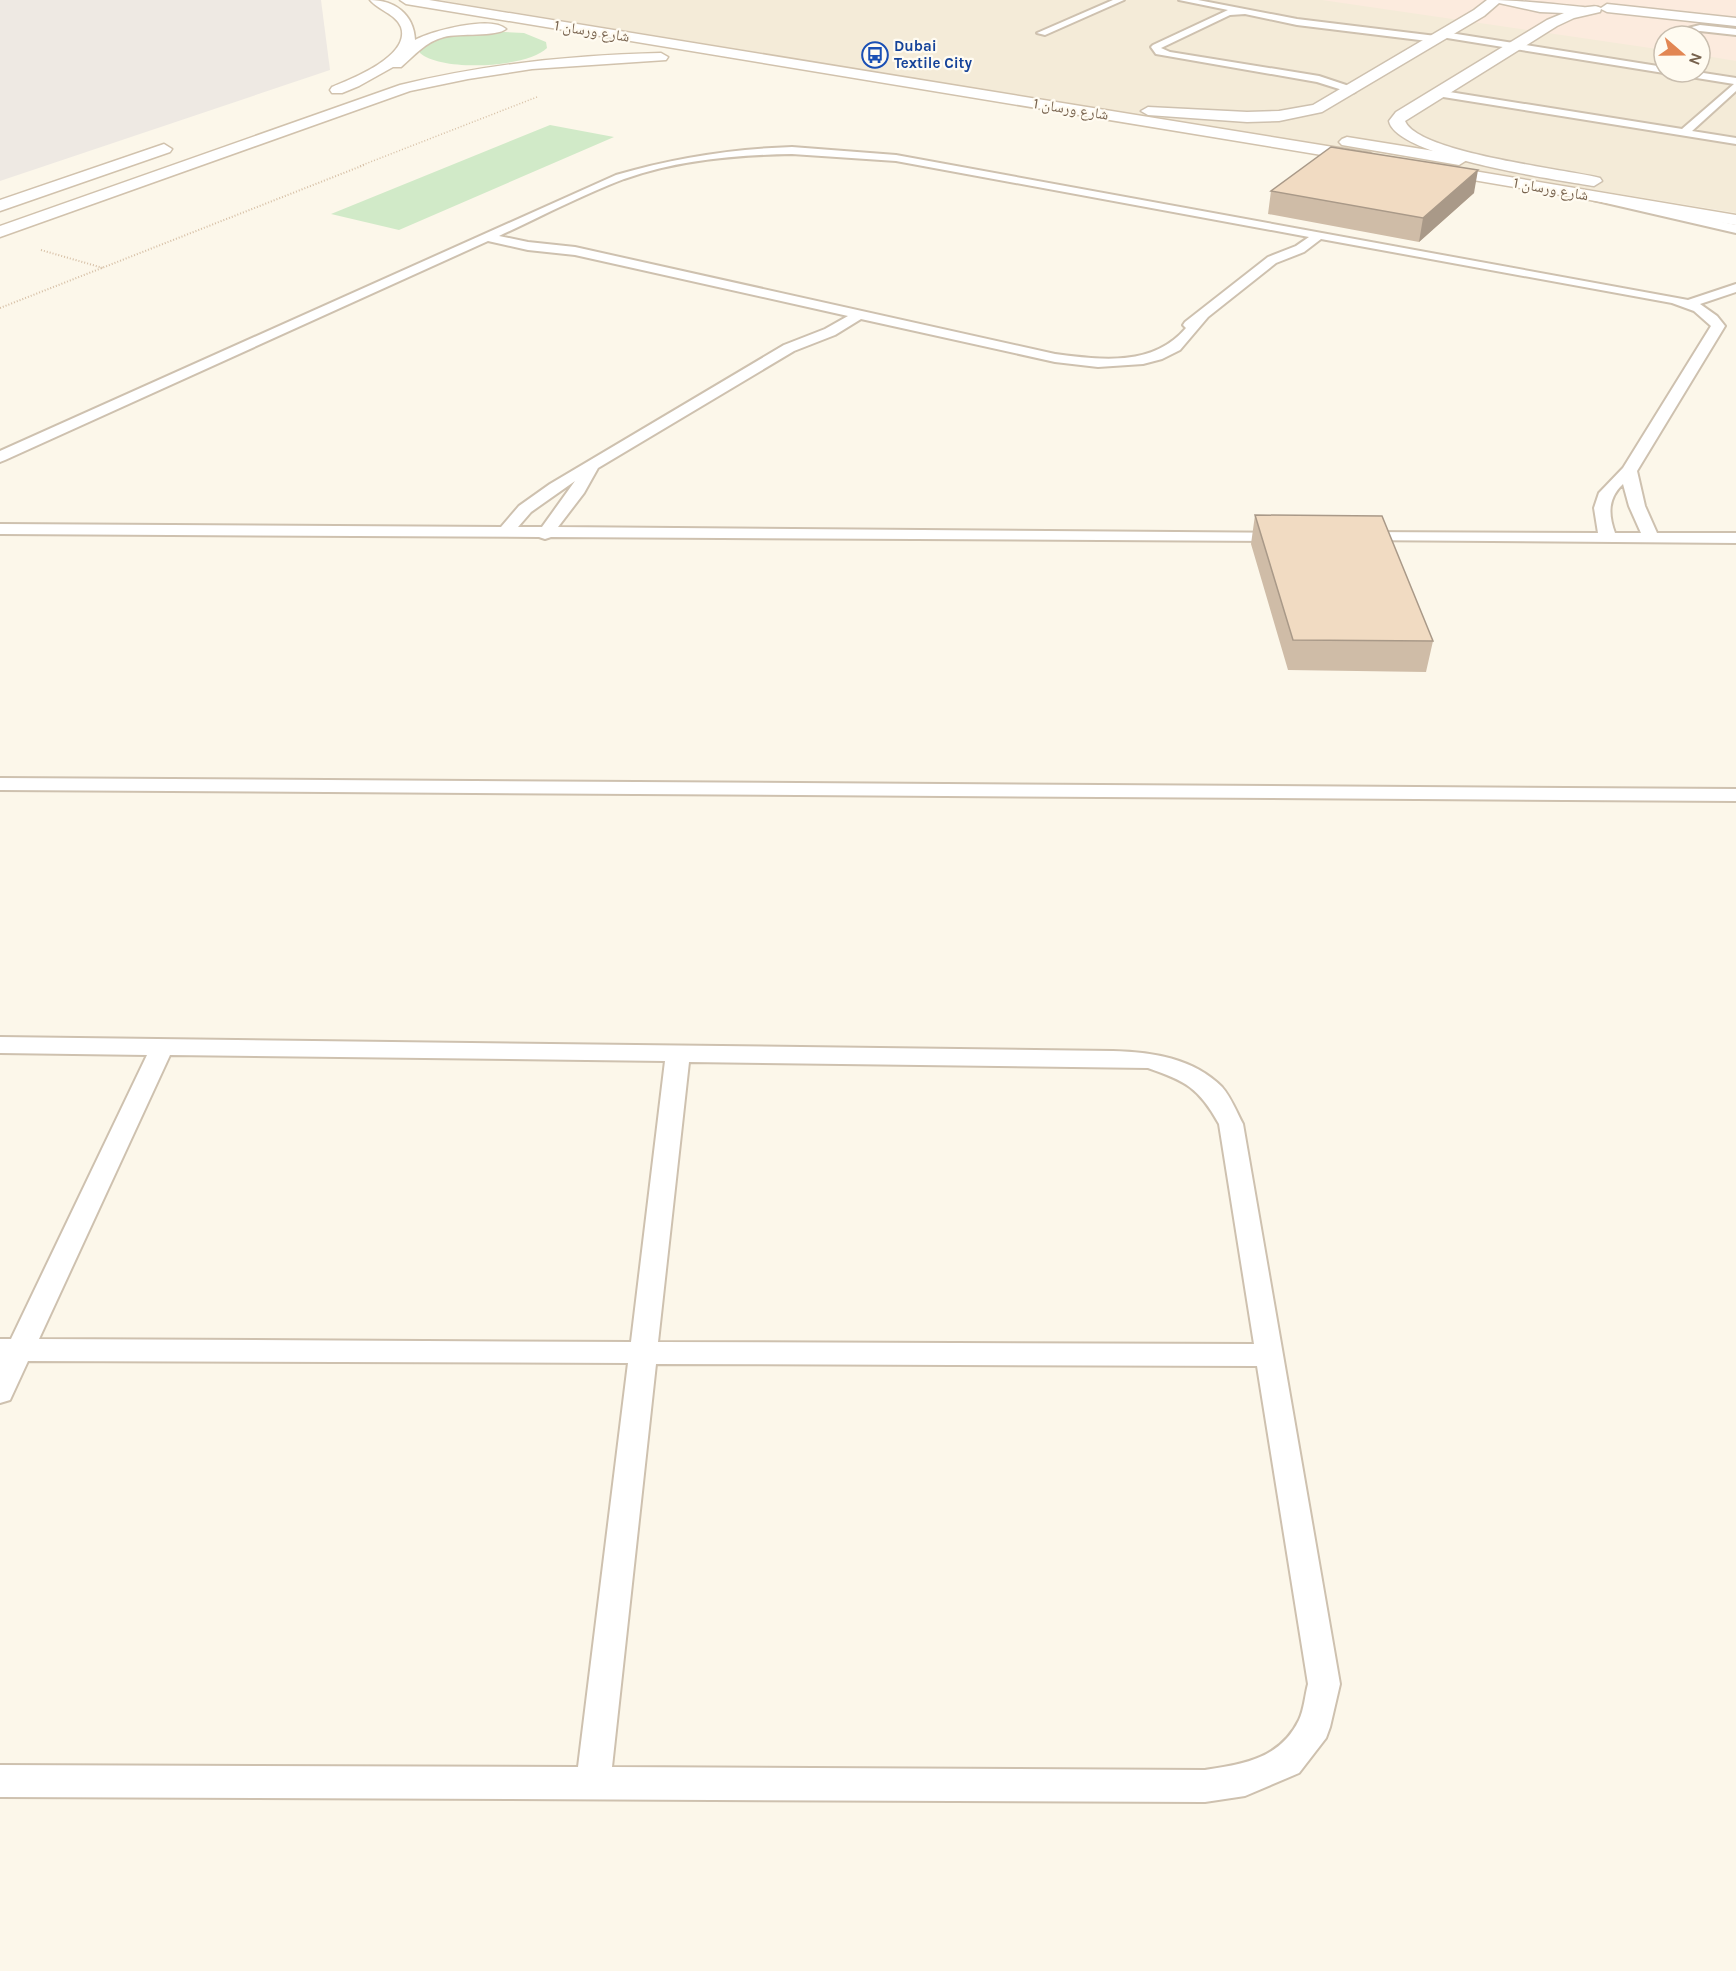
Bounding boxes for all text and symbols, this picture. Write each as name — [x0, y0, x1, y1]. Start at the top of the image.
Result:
street label: شارع ورسان 1 — [553, 16, 631, 47]
north arrow — [1652, 24, 1712, 84]
place label: Dubai Textile City — [894, 37, 972, 72]
bus stop icon: Dubai Textile City — [860, 40, 890, 70]
text: N — [1685, 50, 1707, 68]
street label: شارع ورسان 1 — [1032, 94, 1110, 125]
street label: شارع ورسان 1 — [1512, 174, 1590, 205]

